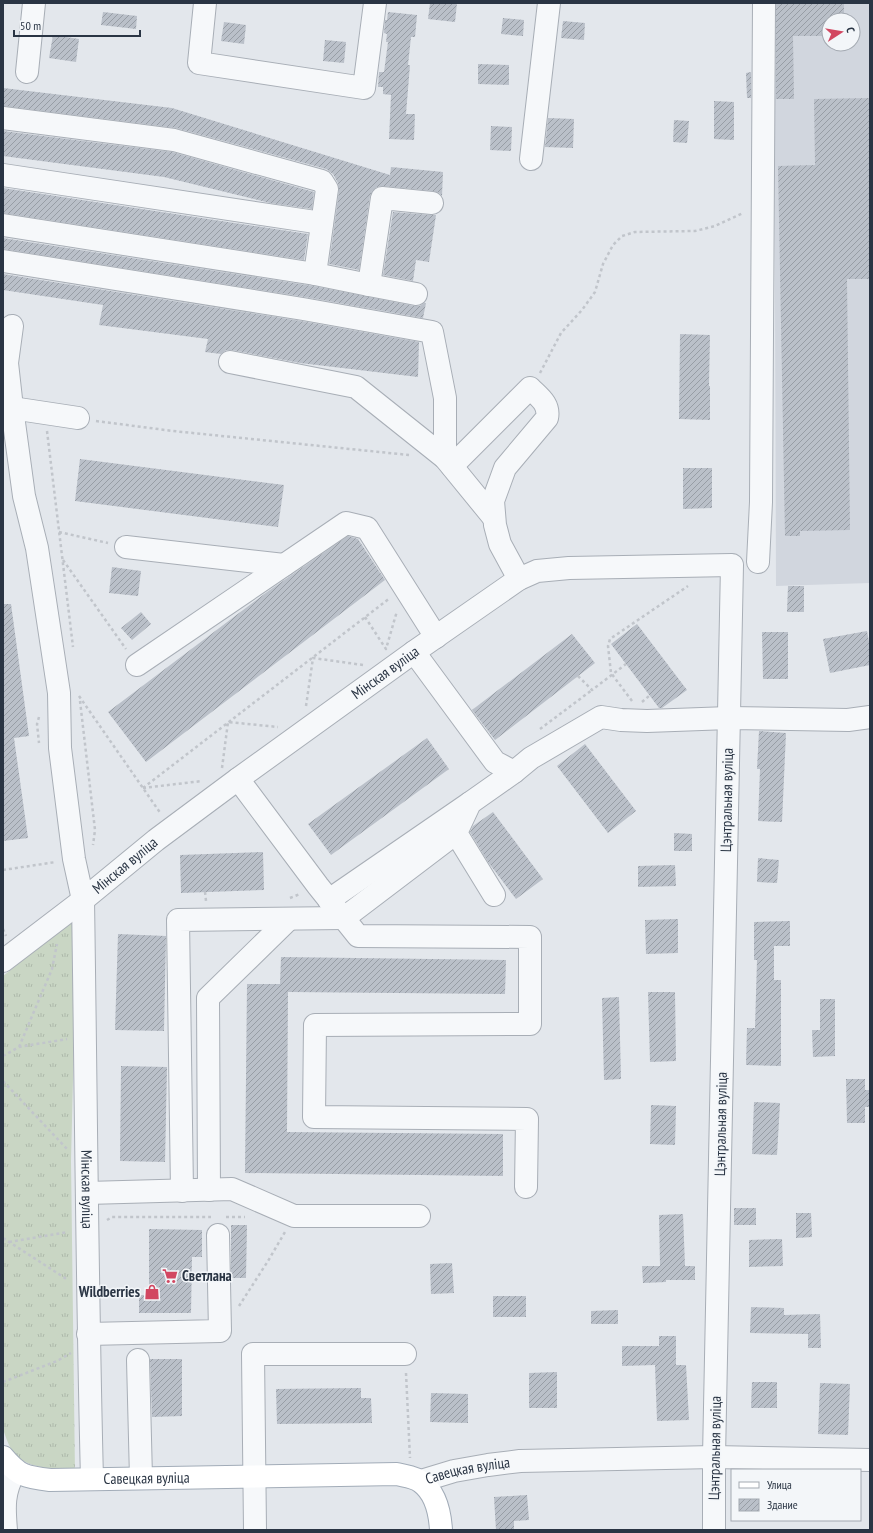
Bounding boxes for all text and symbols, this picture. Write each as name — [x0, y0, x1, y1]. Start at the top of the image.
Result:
scale bar — [14, 12, 140, 38]
north arrow — [821, 12, 861, 52]
text: 50 m — [20, 18, 41, 33]
text: С — [843, 26, 858, 34]
street label: Мінская вуліца — [347, 641, 423, 703]
street label: Цэнтральная вуліца — [716, 748, 737, 852]
street label: Мінская вуліца — [88, 833, 161, 898]
street label: Цэнтральная вуліца — [710, 1072, 731, 1176]
street label: Мінская вуліца — [77, 1150, 97, 1229]
place label: Светлана — [182, 1266, 232, 1285]
supermarket icon: Светлана — [161, 1267, 179, 1285]
place label: Wildberries — [78, 1282, 140, 1301]
shop icon: Wildberries — [143, 1283, 161, 1301]
street label: Цэнтральная вуліца — [704, 1396, 725, 1500]
street label: Савецкая вуліца — [423, 1452, 511, 1488]
street label: Савецкая вуліца — [103, 1468, 190, 1488]
legend — [731, 1469, 861, 1521]
text: Улица — [767, 1477, 792, 1492]
text: Здание — [767, 1497, 798, 1512]

